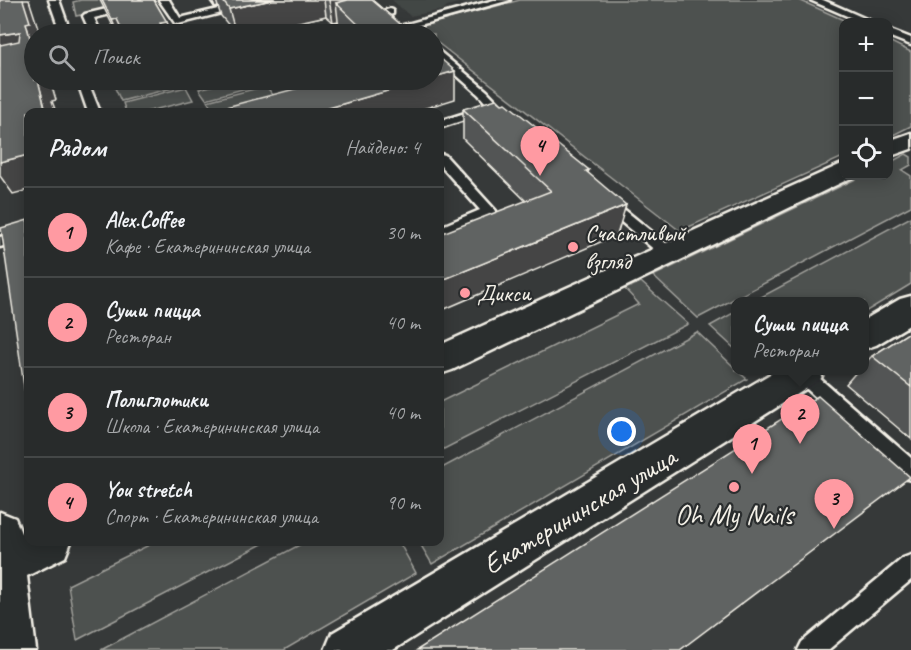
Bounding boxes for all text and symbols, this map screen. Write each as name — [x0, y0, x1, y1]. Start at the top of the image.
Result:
map controls — [839, 18, 893, 180]
button: + — [839, 18, 893, 72]
search box — [24, 24, 444, 90]
icon: search — [45, 41, 78, 74]
text: Поиск — [93, 43, 139, 71]
button: − — [839, 72, 893, 126]
pin: 4 — [520, 126, 560, 176]
button: locate — [839, 126, 893, 180]
text: Рядом — [48, 131, 106, 164]
text: Найдено: 4 — [345, 135, 420, 160]
text: Alex.Coffee — [105, 206, 184, 234]
place label: Счастливый взгляд — [585, 218, 688, 276]
text: 1 — [63, 220, 72, 245]
text: 30 m — [386, 220, 420, 245]
text: Кафе · Екатерининская улица — [105, 234, 310, 259]
marker: Счастливый взгляд — [566, 240, 580, 254]
place label: Дикси — [477, 278, 532, 308]
marker: Дикси — [458, 286, 472, 300]
text: Суши пицца — [105, 296, 200, 324]
popup — [731, 297, 869, 375]
text: 2 — [63, 310, 72, 335]
text: 40 m — [386, 310, 420, 335]
text: Суши пицца — [753, 310, 847, 338]
text: Ресторан — [105, 324, 171, 349]
text: Ресторан — [753, 338, 818, 363]
text: Полиглотики — [105, 386, 208, 414]
pin: 2 — [780, 394, 820, 444]
text: 3 — [63, 400, 72, 425]
text: 40 m — [386, 400, 420, 425]
text: Школа · Екатерининская улица — [105, 414, 319, 439]
your location — [607, 417, 636, 446]
pin: 1 — [732, 424, 771, 474]
street label: Екатерининская улица — [476, 438, 684, 582]
text: You stretch — [105, 476, 192, 504]
marker: Oh My Nails — [727, 480, 741, 494]
pin: 3 — [814, 480, 854, 529]
text: 4 — [63, 490, 72, 515]
text: 90 m — [386, 490, 420, 515]
place label: Oh My Nails — [675, 497, 795, 532]
text: Спорт · Екатерининская улица — [105, 504, 318, 529]

